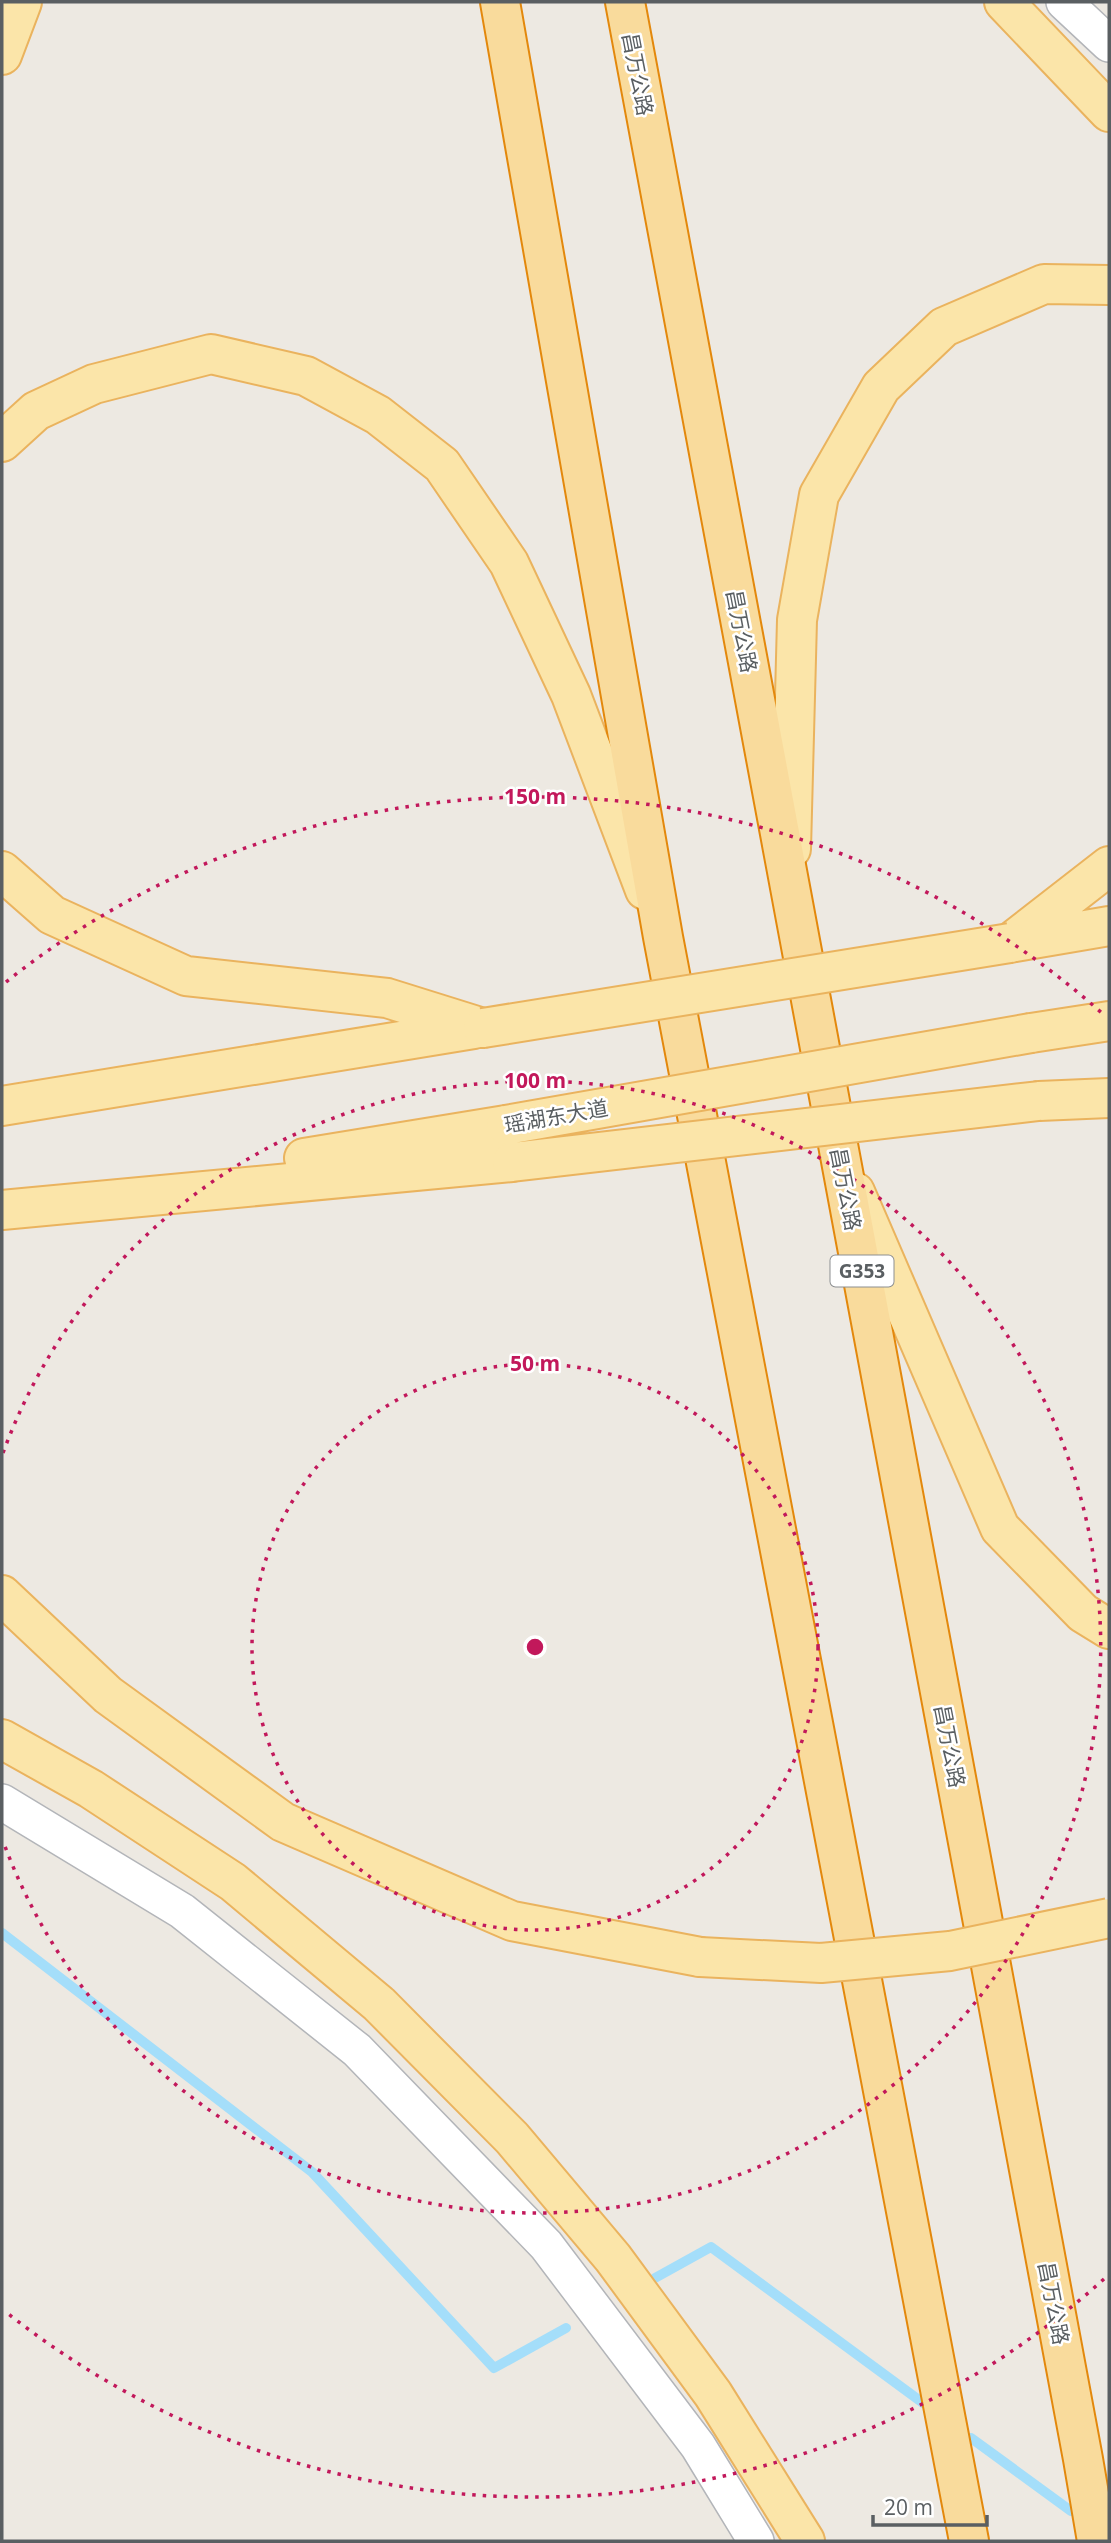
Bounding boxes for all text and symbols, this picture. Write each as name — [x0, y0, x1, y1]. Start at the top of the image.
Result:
street label: 昌万公路 — [616, 30, 660, 118]
street label: 昌万公路 — [720, 587, 764, 675]
text: 150 m — [504, 782, 566, 810]
text: 100 m — [504, 1066, 566, 1094]
street label: 瑶湖东大道 — [502, 1093, 610, 1139]
street label: 昌万公路 — [824, 1145, 868, 1233]
road number: G353 — [830, 1256, 894, 1287]
text: 50 m — [510, 1349, 560, 1377]
centre of rings — [523, 1635, 547, 1659]
street label: 昌万公路 — [928, 1702, 972, 1790]
street label: 昌万公路 — [1032, 2259, 1076, 2347]
scale bar — [873, 2484, 987, 2528]
text: 20 m — [884, 2493, 933, 2521]

